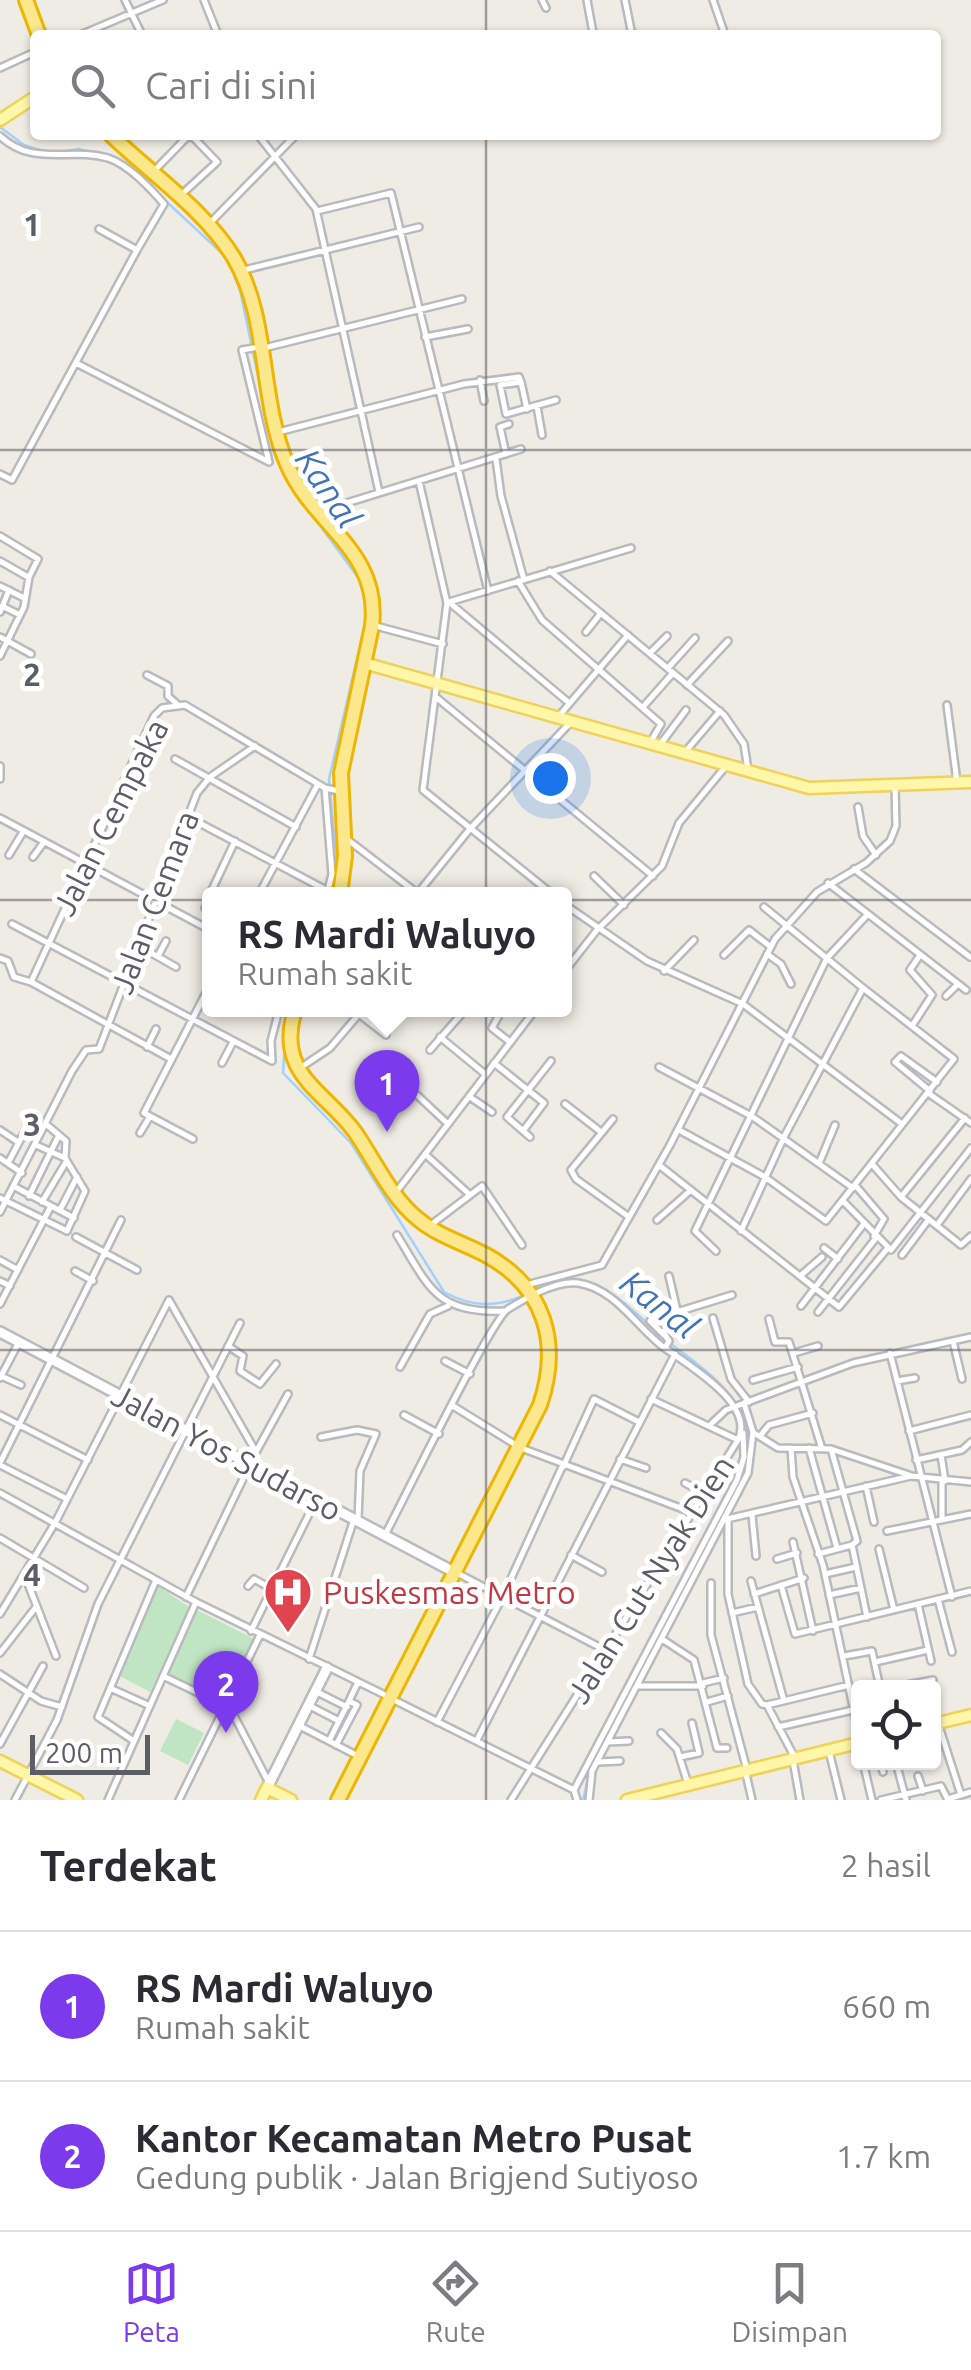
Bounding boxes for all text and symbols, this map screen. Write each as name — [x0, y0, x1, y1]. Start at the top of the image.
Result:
search box — [30, 30, 941, 140]
icon: search — [65, 58, 120, 113]
text: Cari di sini — [145, 64, 317, 106]
text: 1 — [23, 206, 41, 242]
water label: Kanal — [288, 441, 370, 536]
text: 2 — [23, 656, 41, 692]
street label: Jalan Cempaka — [45, 713, 175, 921]
your location — [525, 753, 576, 804]
street label: Jalan Cemara — [103, 806, 205, 998]
popup — [202, 887, 572, 1017]
text: RS Mardi Waluyo — [238, 913, 537, 955]
text: Rumah sakit — [238, 955, 412, 991]
pin: 1 — [354, 1050, 420, 1132]
text: 3 — [23, 1106, 41, 1142]
water label: Kanal — [613, 1261, 707, 1347]
street label: Jalan Yos Sudarso — [106, 1376, 348, 1528]
street label: Jalan Cut Nyak Dien — [559, 1449, 741, 1709]
text: 4 — [23, 1556, 41, 1592]
hospital icon: Puskesmas Metro — [262, 1566, 314, 1634]
place label: Puskesmas Metro — [323, 1574, 576, 1610]
pin: 2 — [194, 1650, 258, 1733]
map controls — [851, 1680, 941, 1770]
button: locate — [851, 1680, 941, 1770]
scale bar — [30, 1730, 150, 1774]
text: 200 m — [45, 1737, 123, 1768]
text: Terdekat — [40, 1842, 217, 1889]
text: 2 hasil — [841, 1847, 931, 1883]
text: RS Mardi Waluyo — [135, 1967, 434, 2009]
text: 1 — [63, 1988, 82, 2024]
text: 660 m — [842, 1988, 931, 2024]
text: Rumah sakit — [135, 2009, 310, 2045]
text: Kantor Kecamatan Metro Pusat — [135, 2117, 692, 2159]
text: 2 — [63, 2138, 82, 2174]
text: 1.7 km — [836, 2138, 931, 2174]
text: Gedung publik · Jalan Brigjend Sutiyoso — [135, 2159, 699, 2195]
tab: Peta — [123, 2256, 180, 2347]
tab: Rute — [426, 2256, 486, 2347]
tab: Disimpan — [732, 2256, 848, 2347]

